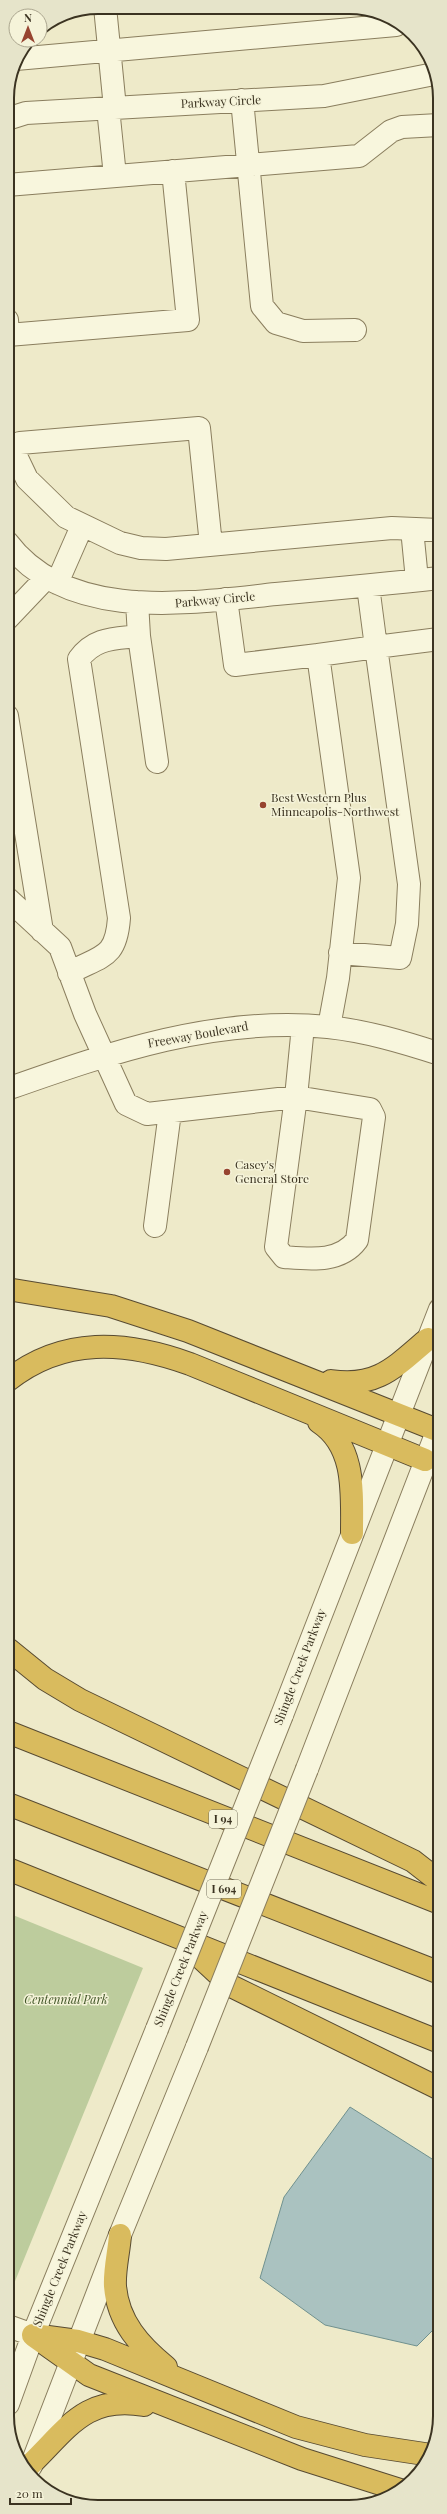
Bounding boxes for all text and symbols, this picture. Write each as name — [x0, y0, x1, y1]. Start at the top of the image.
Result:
north arrow — [8, 8, 48, 48]
text: N — [24, 10, 32, 25]
street label: Parkway Circle — [180, 91, 262, 111]
street label: Parkway Circle — [174, 588, 256, 610]
place label: Best Western Plus Minneapolis-Northwest — [271, 789, 400, 819]
marker: Best Western Plus Minneapolis-Northwest — [258, 800, 268, 810]
street label: Freeway Boulevard — [146, 1017, 249, 1051]
place label: Casey's General Store — [235, 1156, 309, 1186]
marker: Casey's General Store — [222, 1167, 232, 1177]
street label: Shingle Creek Parkway — [269, 1606, 329, 1727]
road number: I 94 — [209, 1810, 237, 1828]
road number: I 694 — [207, 1880, 241, 1898]
street label: Shingle Creek Parkway — [150, 1908, 211, 2029]
park label: Centennial Park — [24, 1991, 108, 2007]
street label: Shingle Creek Parkway — [29, 2208, 90, 2329]
scale bar — [10, 2480, 71, 2506]
text: 20 m — [16, 2485, 43, 2501]

